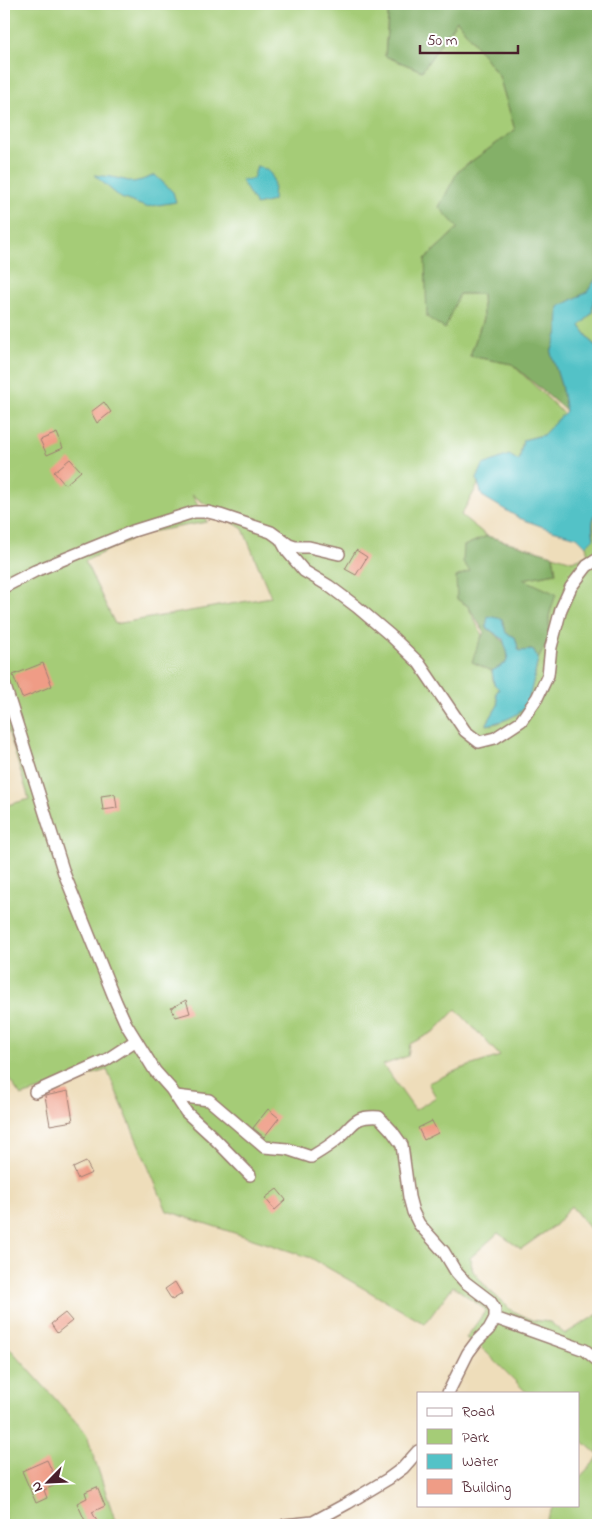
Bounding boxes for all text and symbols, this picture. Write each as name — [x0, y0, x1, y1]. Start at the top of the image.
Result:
scale bar — [420, 22, 517, 54]
text: 50 m — [427, 30, 458, 52]
legend — [417, 1392, 580, 1506]
text: Road — [462, 1401, 495, 1423]
text: Park — [462, 1427, 490, 1449]
text: Water — [462, 1451, 498, 1473]
north arrow — [22, 1456, 72, 1506]
text: Building — [461, 1477, 511, 1500]
text: N — [26, 1478, 49, 1495]

